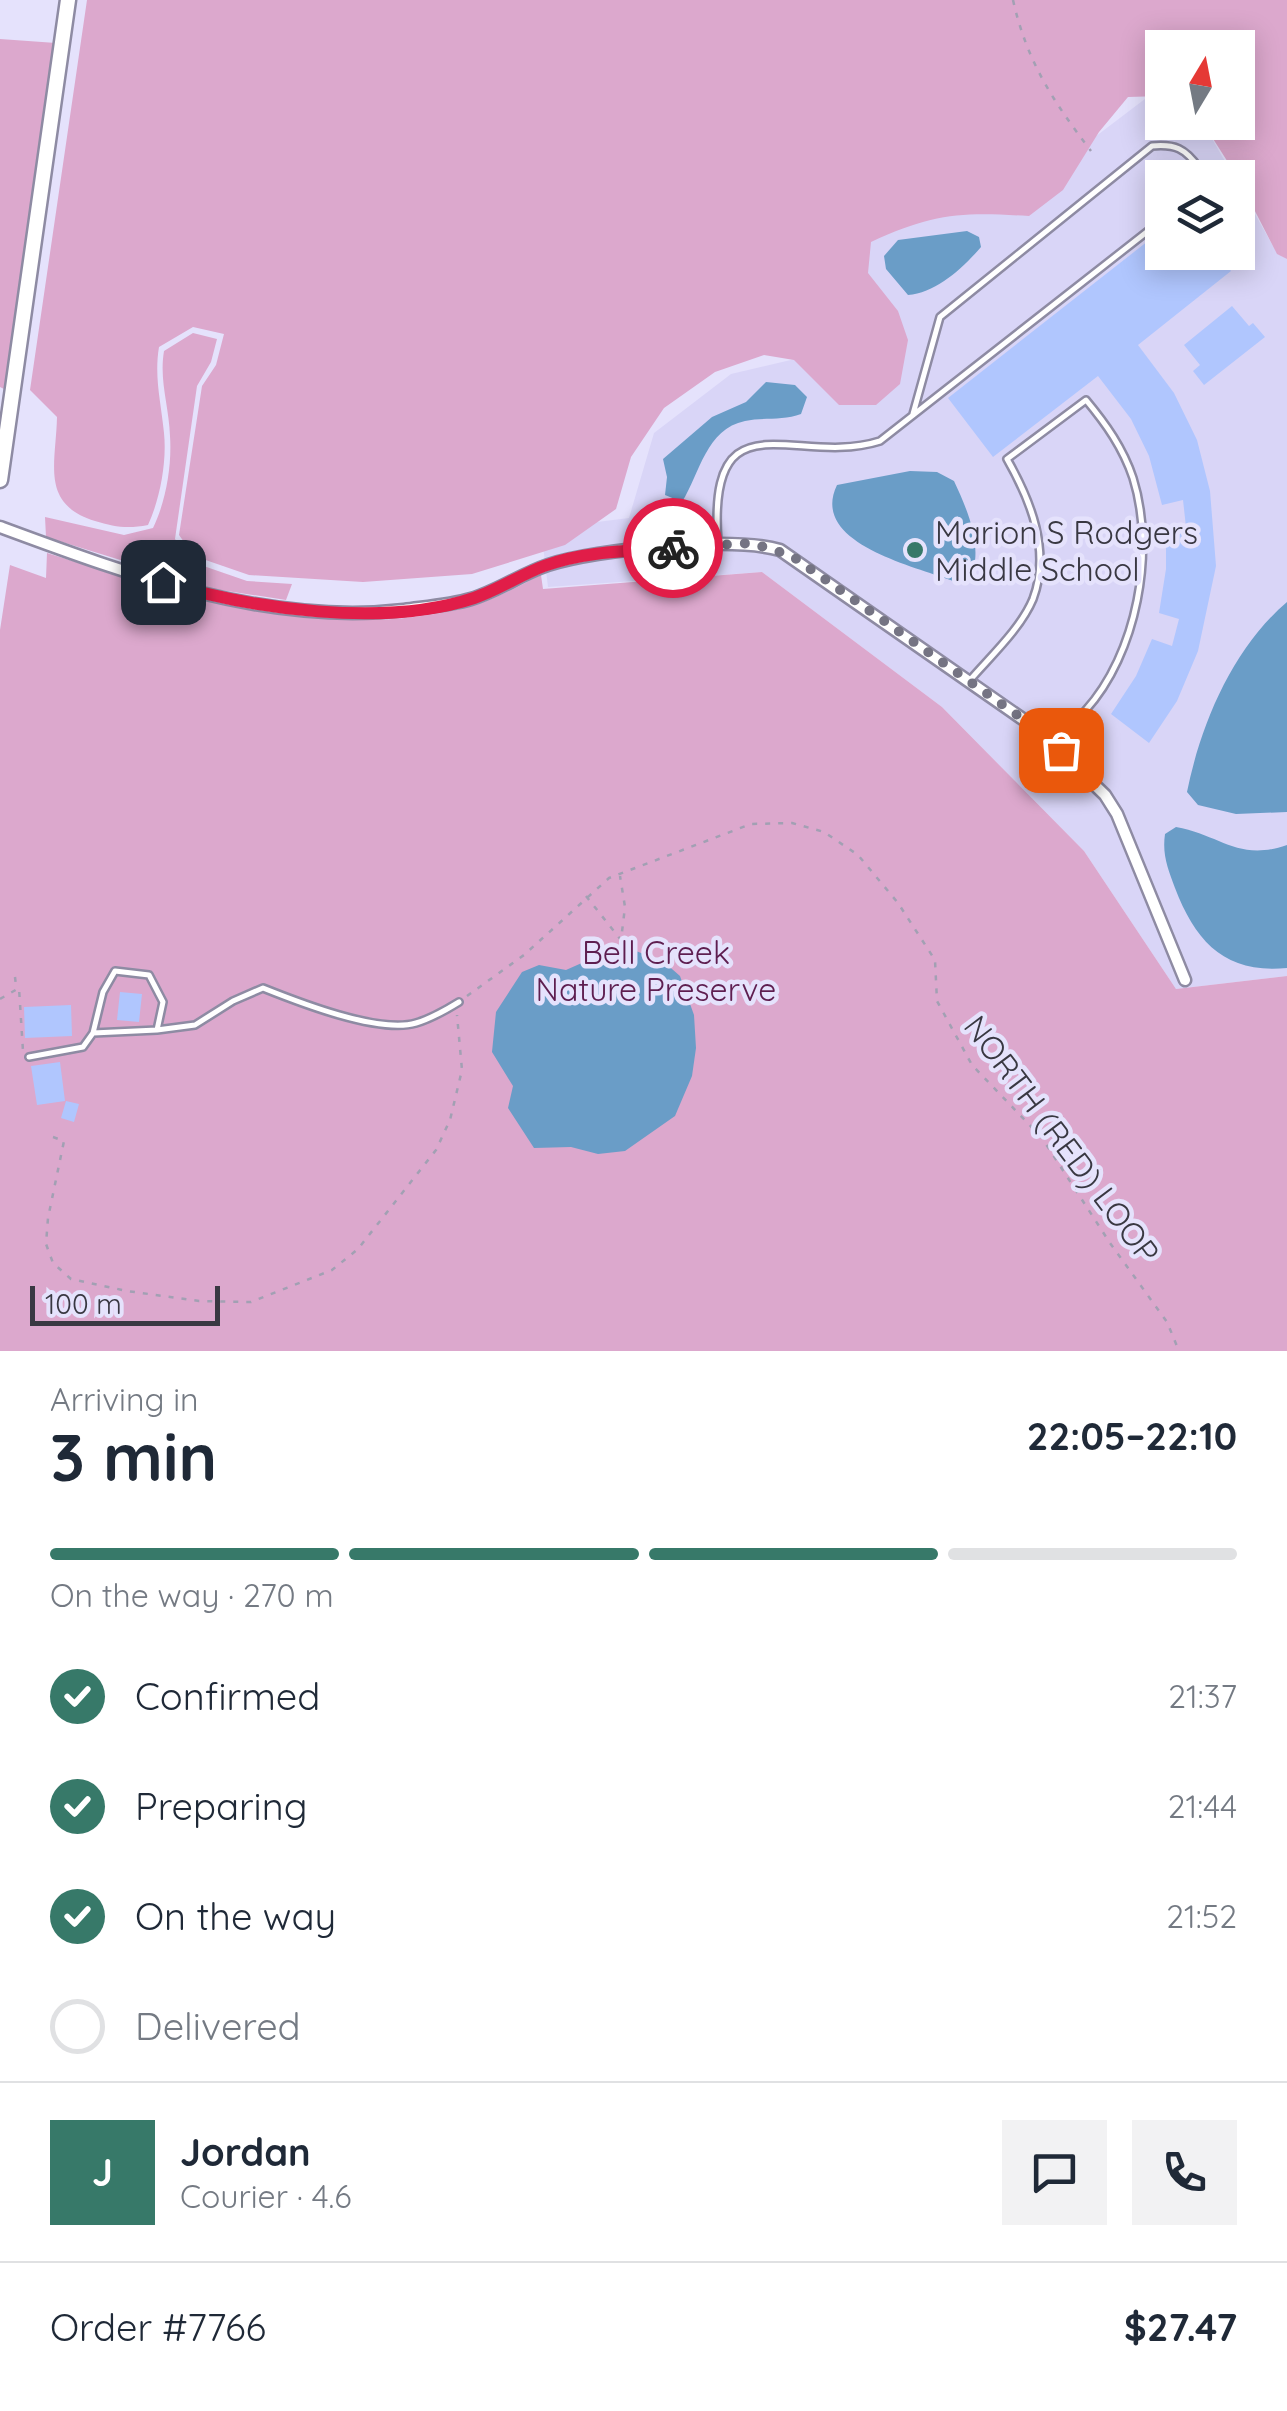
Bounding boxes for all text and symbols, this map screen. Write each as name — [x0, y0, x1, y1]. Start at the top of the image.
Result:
north arrow — [1145, 30, 1255, 140]
map controls — [1145, 30, 1255, 270]
button: layers — [1145, 160, 1255, 270]
courier — [623, 498, 723, 598]
place label: Marion S Rodgers Middle School — [935, 512, 1198, 589]
icon: bike — [646, 521, 701, 576]
marker: Marion S Rodgers Middle School — [904, 539, 926, 561]
pin — [121, 540, 206, 625]
icon: home — [136, 555, 191, 610]
pin — [1019, 708, 1104, 793]
icon: bag — [1034, 723, 1089, 778]
park label: Bell Creek Nature Preserve — [536, 932, 776, 1009]
street label: NORTH (RED) LOOP — [956, 1007, 1168, 1271]
scale bar — [30, 1281, 220, 1326]
text: 100 m — [45, 1286, 122, 1321]
text: Arriving in — [50, 1379, 199, 1419]
text: 22:05–22:10 — [1027, 1412, 1237, 1460]
text: 3 min — [50, 1416, 217, 1497]
text: On the way · 270 m — [50, 1575, 334, 1615]
icon: check — [50, 1669, 105, 1724]
text: Confirmed — [135, 1672, 320, 1720]
text: 21:37 — [1168, 1676, 1237, 1716]
icon: check — [50, 1779, 105, 1834]
text: Preparing — [135, 1782, 307, 1830]
text: 21:44 — [1168, 1786, 1237, 1826]
icon: check — [50, 1889, 105, 1944]
text: On the way — [135, 1892, 336, 1940]
text: 21:52 — [1166, 1896, 1237, 1936]
text: Delivered — [135, 2002, 301, 2050]
button: chat — [1002, 2120, 1107, 2225]
button: phone — [1132, 2120, 1237, 2225]
text: Jordan — [180, 2128, 311, 2176]
text: J — [92, 2148, 113, 2196]
text: Courier · 4.6 — [180, 2176, 352, 2216]
text: Order #7766 — [50, 2303, 266, 2351]
text: $27.47 — [1124, 2303, 1237, 2351]

